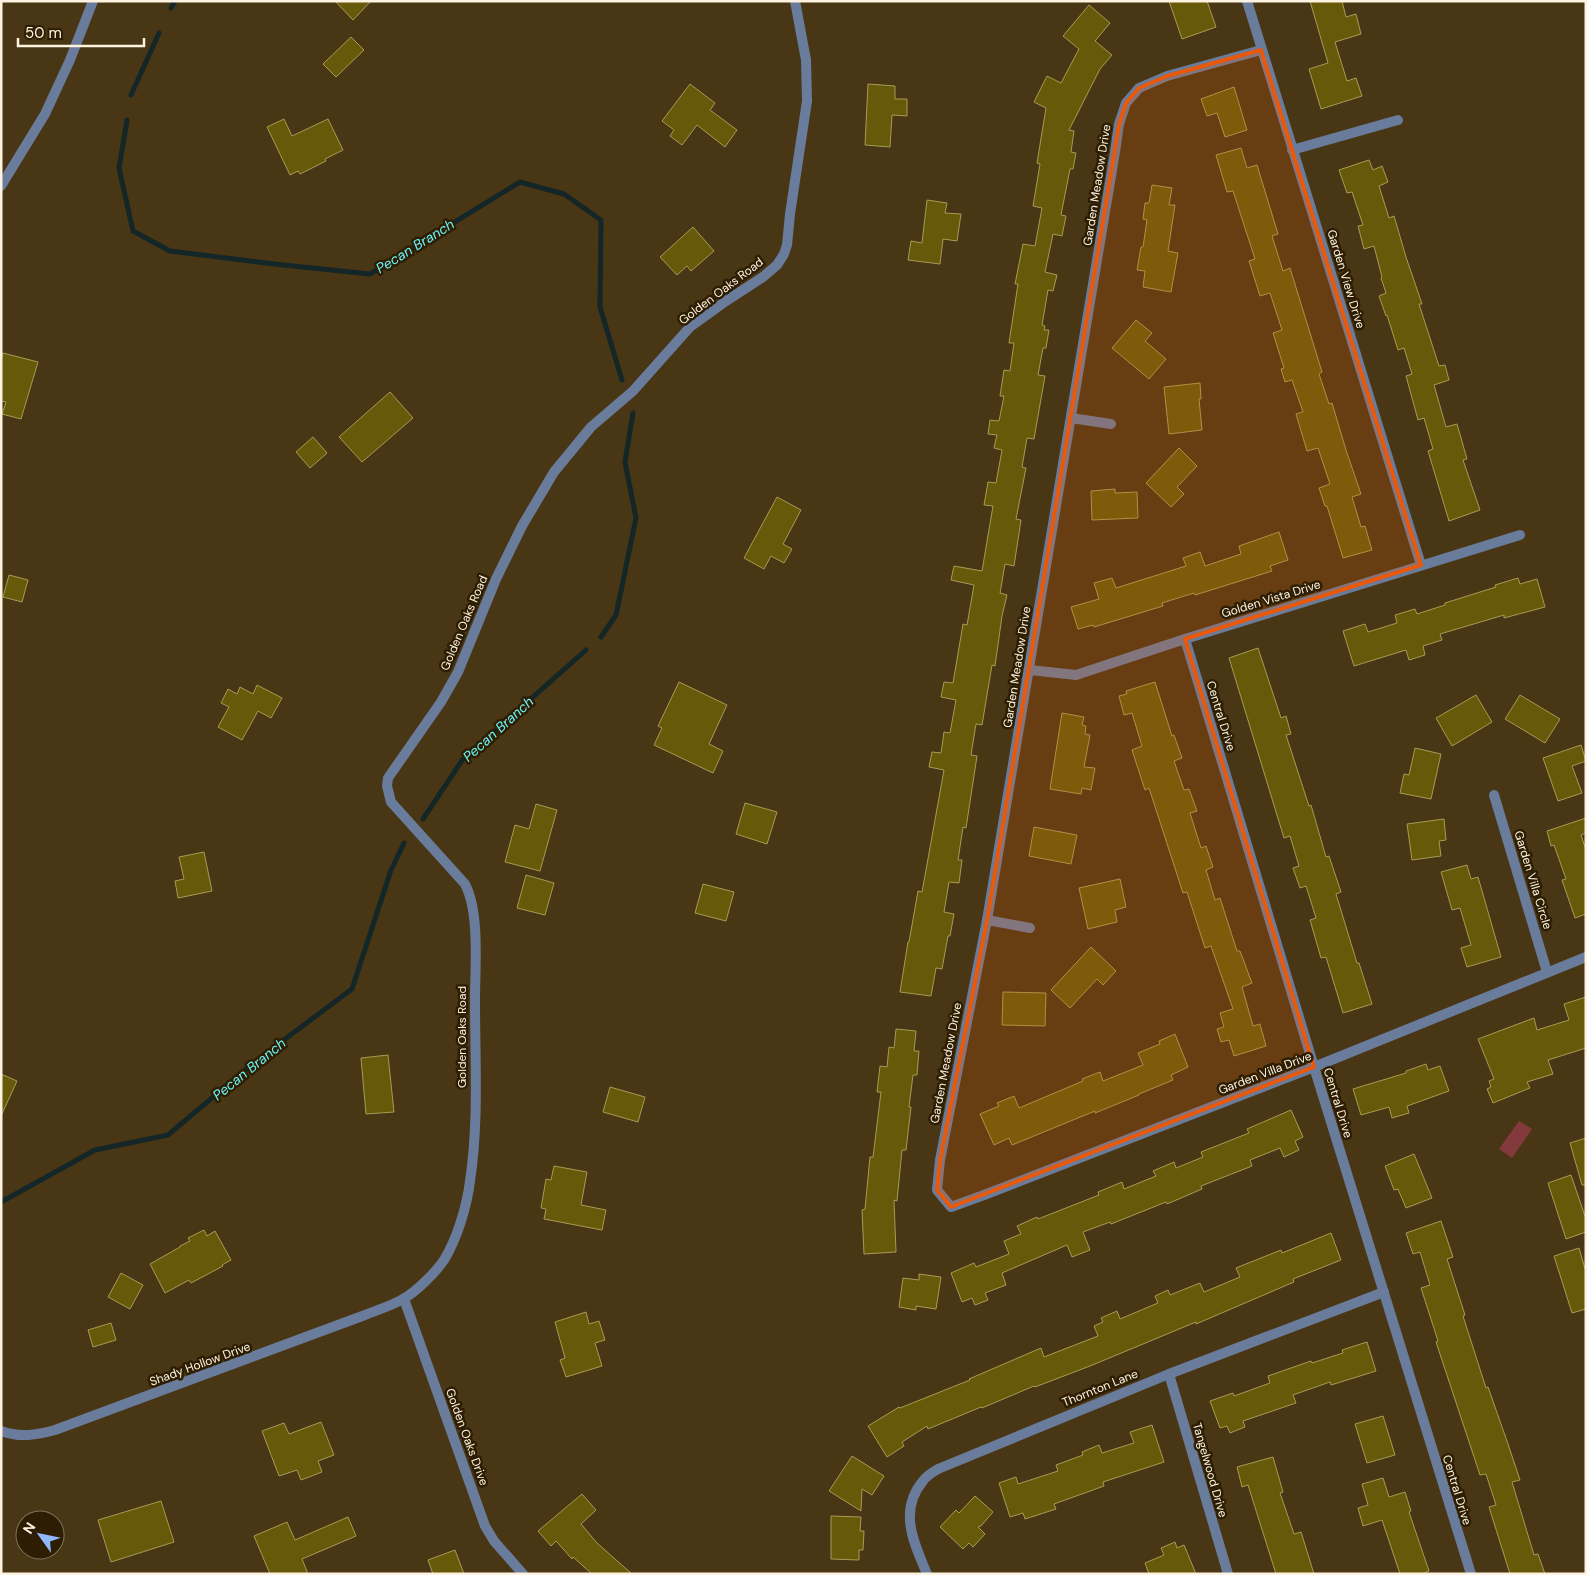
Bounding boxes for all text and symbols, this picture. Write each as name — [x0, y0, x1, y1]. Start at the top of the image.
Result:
scale bar — [18, 15, 144, 47]
text: 50 m — [25, 23, 62, 43]
street label: Garden Meadow Drive — [1079, 123, 1115, 247]
water label: Pecan Branch — [372, 215, 458, 277]
street label: Garden View Drive — [1323, 228, 1369, 331]
street label: Golden Oaks Road — [675, 254, 767, 328]
street label: Golden Oaks Road — [437, 573, 491, 673]
street label: Golden Vista Drive — [1219, 576, 1323, 622]
street label: Garden Meadow Drive — [999, 605, 1035, 729]
street label: Central Drive — [1203, 679, 1239, 753]
water label: Pecan Branch — [459, 692, 537, 766]
street label: Garden Villa Circle — [1510, 829, 1556, 931]
street label: Golden Oaks Road — [454, 986, 470, 1088]
street label: Garden Meadow Drive — [926, 1001, 966, 1125]
water label: Pecan Branch — [209, 1034, 289, 1104]
street label: Garden Villa Drive — [1216, 1048, 1314, 1098]
street label: Central Drive — [1320, 1066, 1356, 1140]
street label: Shady Hollow Drive — [147, 1338, 253, 1390]
street label: Thornton Lane — [1060, 1365, 1140, 1410]
street label: Golden Oaks Drive — [442, 1386, 492, 1488]
street label: Tangelwood Drive — [1189, 1421, 1231, 1519]
street label: Central Drive — [1439, 1453, 1475, 1527]
north arrow — [15, 1510, 65, 1560]
text: N — [19, 1519, 39, 1537]

